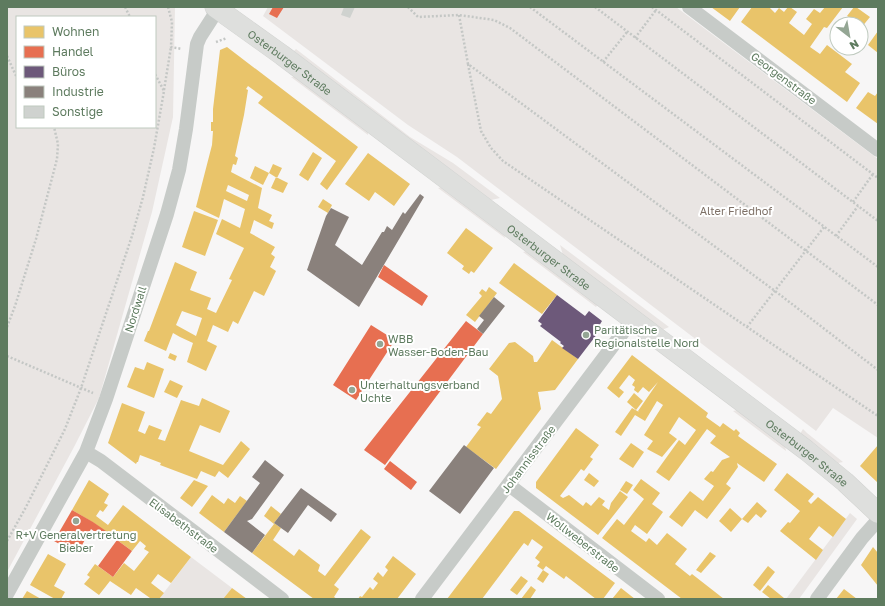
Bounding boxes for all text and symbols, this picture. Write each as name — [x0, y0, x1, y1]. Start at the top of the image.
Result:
legend — [16, 16, 156, 128]
north arrow — [829, 16, 869, 56]
text: Wohnen — [52, 24, 99, 39]
street label: Osterburger Straße — [246, 26, 335, 97]
text: N — [847, 37, 861, 53]
text: Handel — [52, 44, 94, 59]
street label: Georgenstraße — [749, 49, 819, 107]
text: Büros — [52, 64, 85, 79]
text: Industrie — [52, 84, 104, 99]
text: Sonstige — [52, 104, 103, 119]
park label: Alter Friedhof — [700, 204, 772, 217]
street label: Osterburger Straße — [505, 221, 594, 292]
street label: Nordwall — [121, 284, 149, 334]
place label: Paritätische Regionalstelle Nord — [594, 323, 699, 349]
marker: Paritätische Regionalstelle Nord — [581, 330, 591, 340]
place label: WBB Wasser-Boden-Bau — [388, 332, 488, 358]
marker: WBB Wasser-Boden-Bau — [375, 339, 385, 349]
place label: Unterhaltungsverband Uchte — [360, 378, 480, 404]
marker: Unterhaltungsverband Uchte — [347, 385, 357, 395]
street label: Osterburger Straße — [764, 416, 851, 489]
street label: Johannisstraße — [498, 423, 558, 495]
street label: Elisabethstraße — [147, 495, 221, 555]
street label: Wollweberstraße — [544, 509, 622, 575]
marker: R+V Generalvertretung Bieber — [71, 516, 81, 526]
place label: R+V Generalvertretung Bieber — [16, 528, 137, 554]

